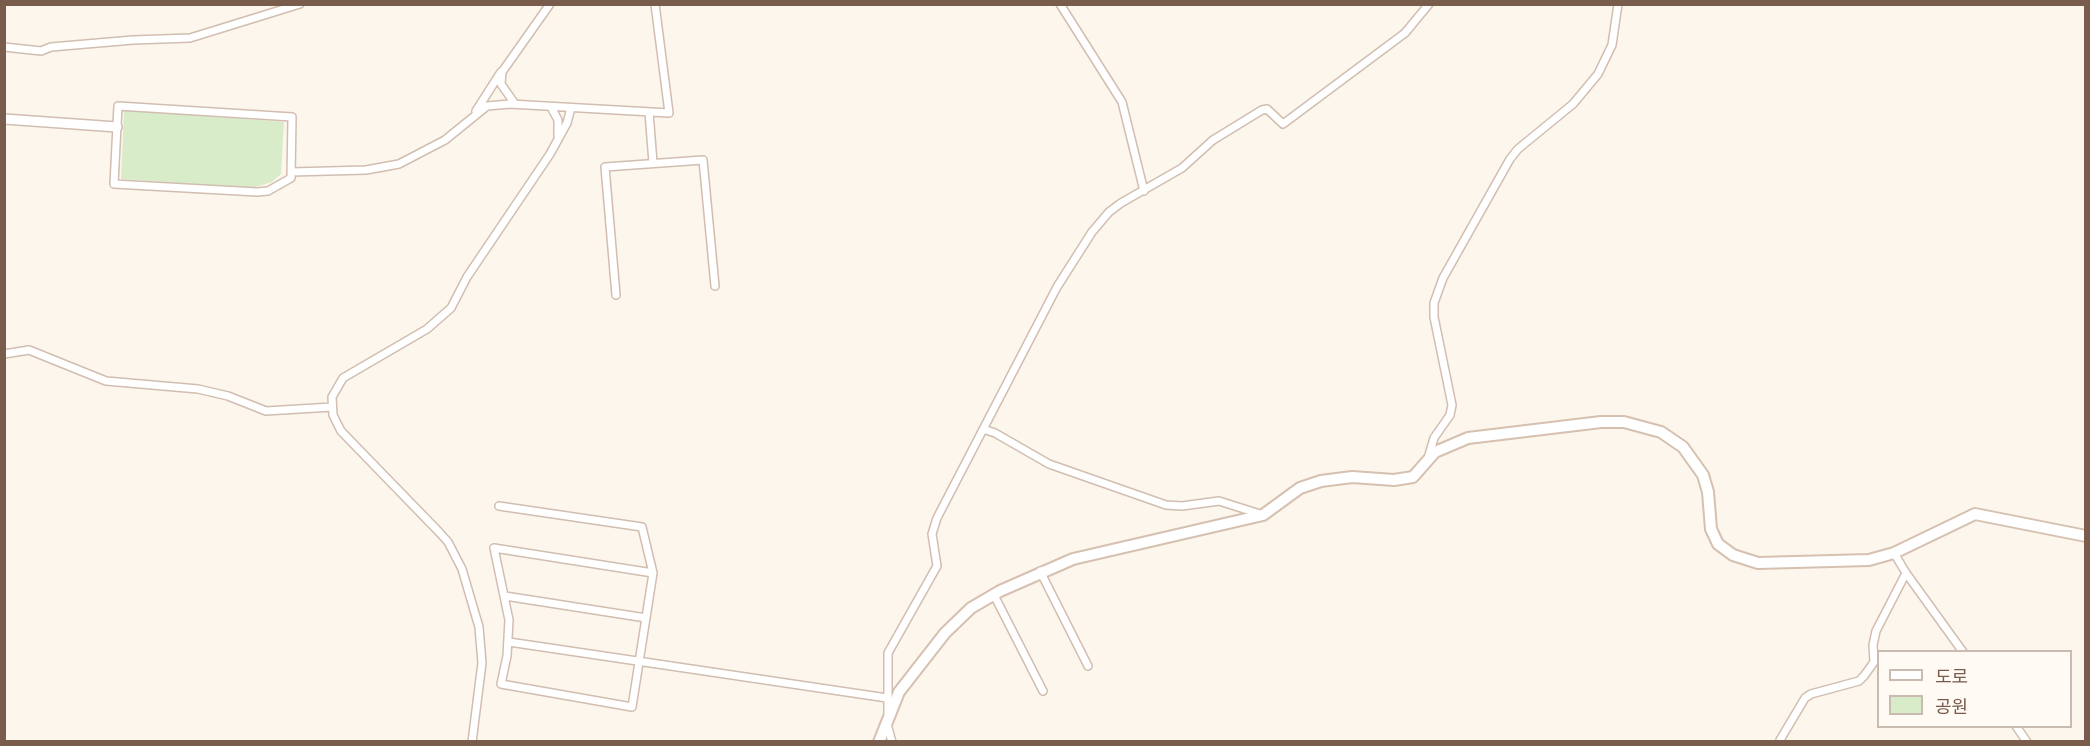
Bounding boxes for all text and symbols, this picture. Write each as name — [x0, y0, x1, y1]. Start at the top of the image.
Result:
legend — [1877, 650, 2072, 728]
text: 도로 — [1935, 666, 1968, 688]
text: 공원 — [1935, 696, 1968, 718]

